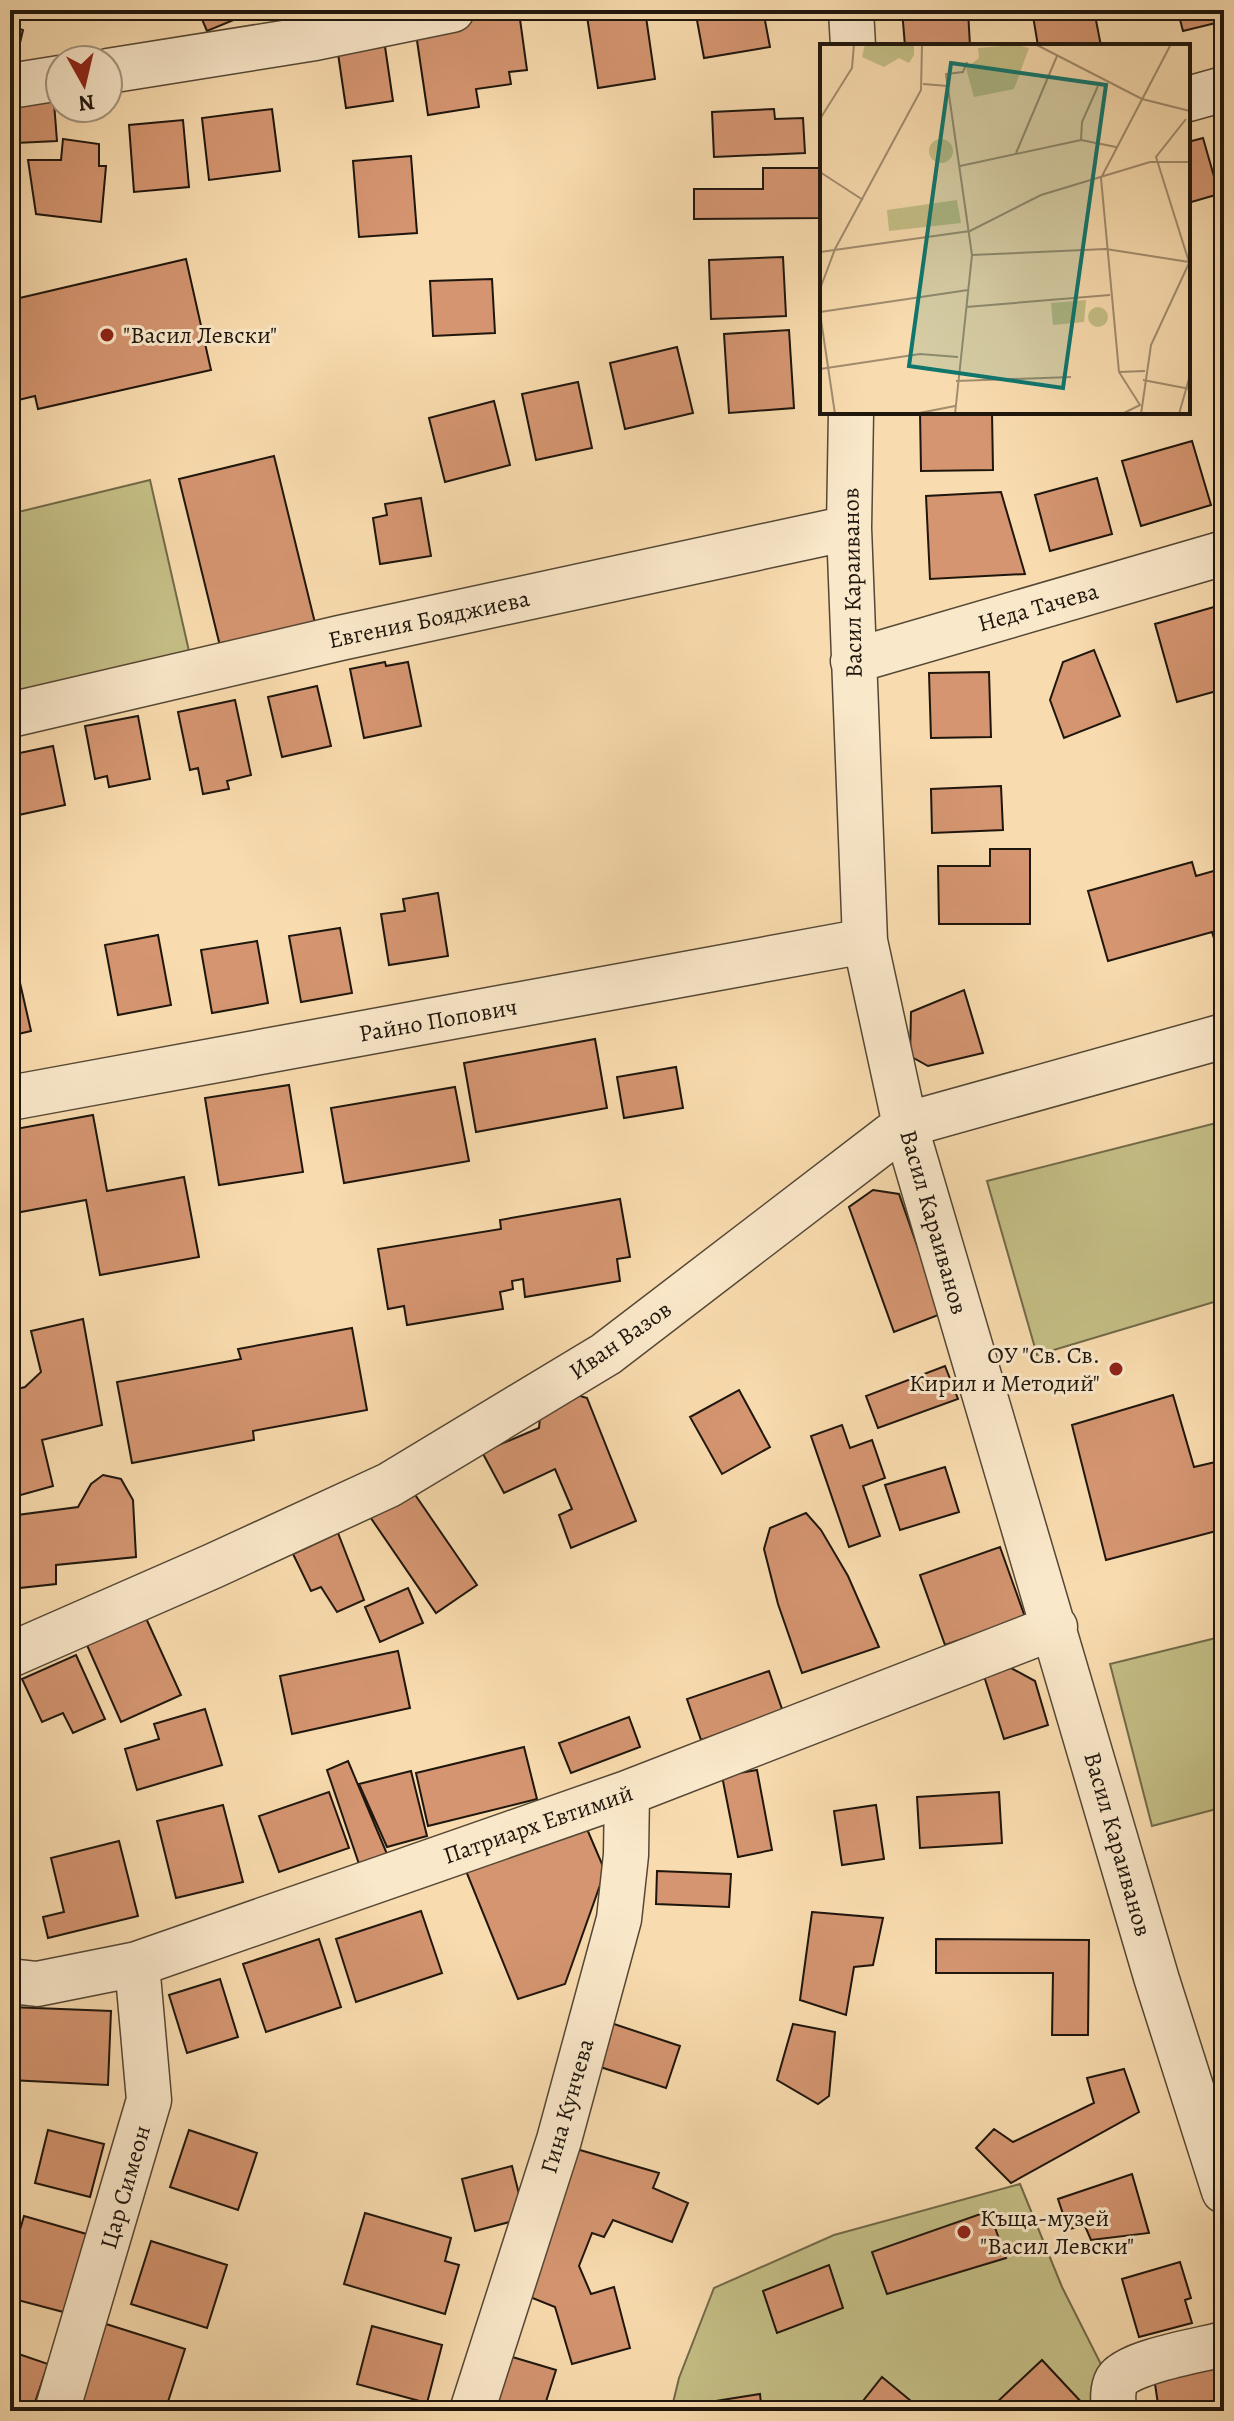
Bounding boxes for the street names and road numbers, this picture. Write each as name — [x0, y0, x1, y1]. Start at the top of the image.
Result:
street label: Васил Караиванов — [834, 488, 870, 678]
street label: Неда Тачева — [974, 575, 1102, 639]
street label: Евгения Бояджиева — [325, 582, 533, 656]
street label: Райно Попович — [356, 990, 520, 1050]
street label: Васил Караиванов — [892, 1126, 976, 1318]
street label: Иван Вазов — [562, 1293, 678, 1387]
street label: Васил Караиванов — [1076, 1748, 1160, 1940]
street label: Патриарх Евтимий — [439, 1777, 637, 1871]
street label: Гина Кунчева — [532, 2035, 602, 2177]
street label: Цар Симеон — [92, 2121, 158, 2253]

